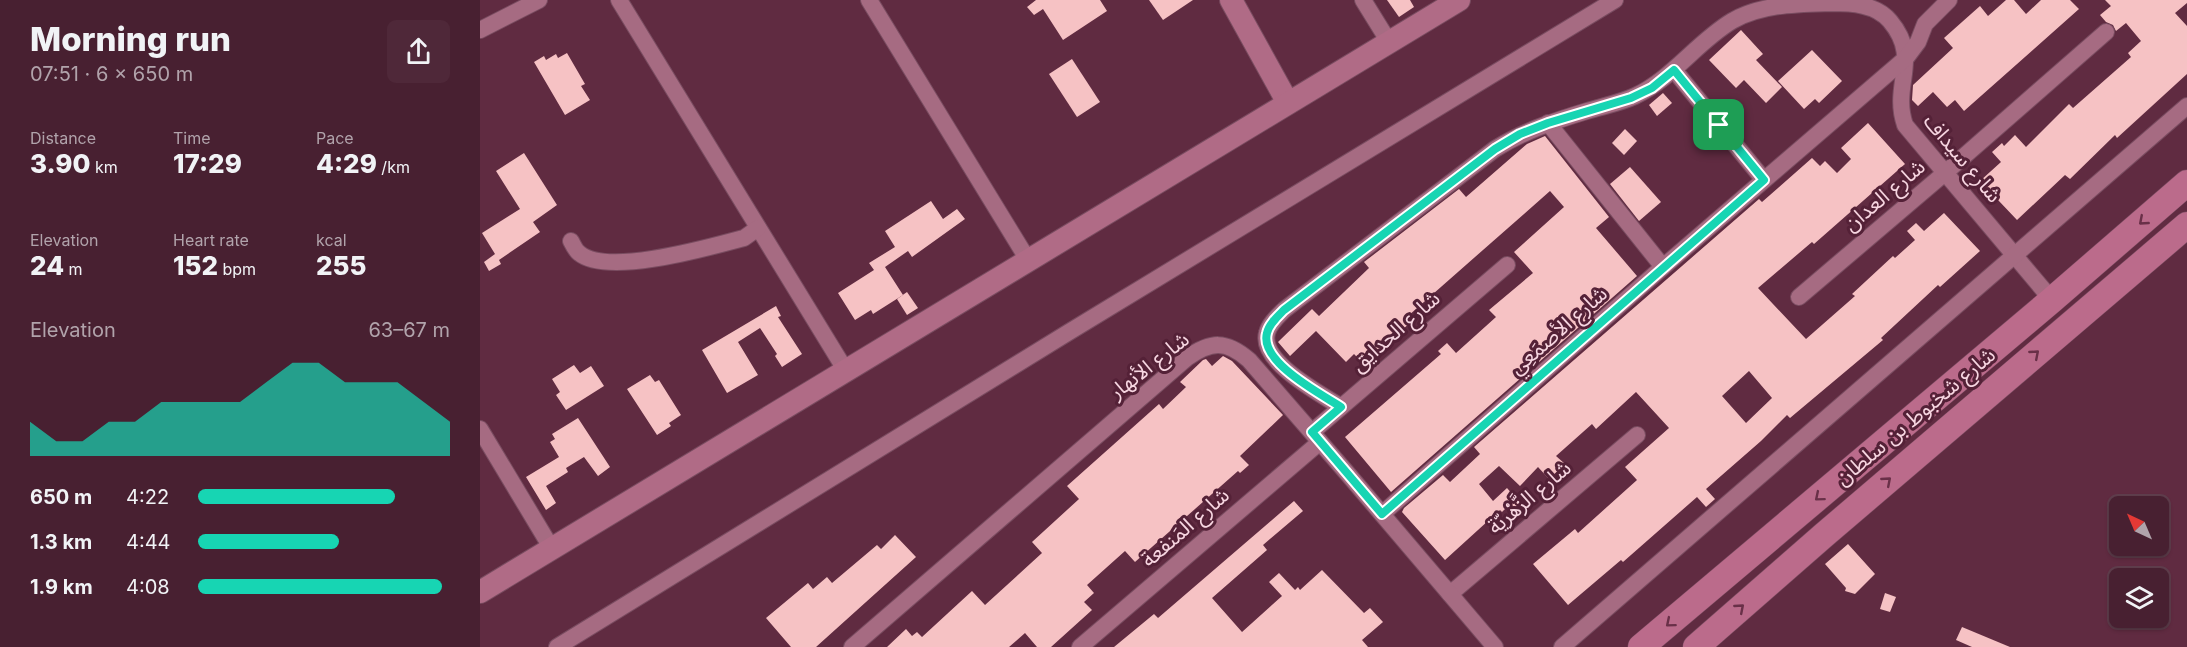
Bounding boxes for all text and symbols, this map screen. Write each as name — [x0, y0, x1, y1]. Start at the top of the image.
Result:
text: Morning run — [30, 19, 231, 59]
button: share — [387, 20, 450, 83]
text: 07:51 · 6 × 650 m — [30, 62, 193, 86]
pin — [1693, 99, 1744, 150]
icon: arrive — [1702, 108, 1735, 141]
street label: شارع سيداف — [1916, 109, 2007, 209]
text: Distance — [30, 128, 96, 148]
text: Time — [173, 128, 211, 148]
text: Pace — [316, 128, 354, 148]
text: 3.90 — [30, 148, 91, 179]
text: 17:29 — [173, 148, 242, 179]
text: 4:29 — [316, 148, 377, 179]
street label: شارع العدان — [1838, 154, 1932, 239]
text: km — [91, 157, 118, 177]
text: /km — [377, 157, 410, 177]
one-way arrow — [2139, 214, 2150, 225]
text: Elevation — [30, 230, 99, 250]
text: Heart rate — [173, 230, 249, 250]
text: kcal — [316, 230, 347, 250]
text: 24 — [30, 250, 64, 281]
text: 152 — [173, 250, 218, 281]
text: 255 — [316, 250, 366, 281]
text: m — [64, 259, 83, 279]
text: bpm — [218, 259, 256, 279]
street label: شارع الأصمَعِي — [1504, 281, 1615, 382]
street label: شارع الحدايق — [1345, 285, 1447, 379]
text: Elevation — [30, 318, 116, 342]
text: 63–67 m — [368, 318, 450, 342]
street label: شارع الأنهار — [1103, 326, 1196, 407]
street label: شارع شخبوط بن سلطان — [1830, 342, 2002, 493]
one-way arrow — [2028, 350, 2039, 361]
street label: شارع الزَّهْريّة — [1481, 453, 1578, 541]
one-way arrow — [1880, 477, 1891, 488]
street label: شارع المَنفعة — [1136, 482, 1236, 574]
text: 650 m — [30, 485, 92, 509]
text: 4:22 — [126, 485, 169, 509]
one-way arrow — [1814, 490, 1825, 501]
north arrow — [2109, 496, 2169, 556]
map controls — [2109, 496, 2169, 628]
text: 1.3 km — [30, 530, 92, 554]
text: 4:44 — [126, 530, 171, 554]
button: layers — [2109, 568, 2169, 628]
text: 1.9 km — [30, 575, 93, 599]
text: 4:08 — [126, 575, 170, 599]
one-way arrow — [1733, 605, 1744, 616]
one-way arrow — [1666, 616, 1677, 627]

